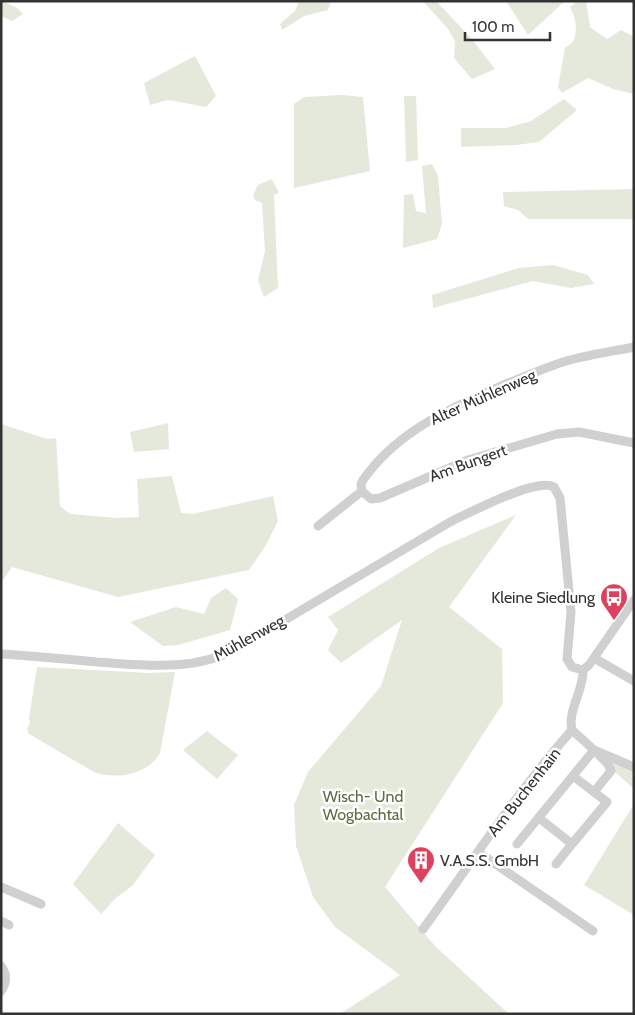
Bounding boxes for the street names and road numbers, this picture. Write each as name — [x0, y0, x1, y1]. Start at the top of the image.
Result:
street label: Alter Mühlenweg — [427, 365, 540, 429]
street label: Am Bungert — [427, 440, 510, 486]
street label: Mühlenweg — [210, 610, 289, 665]
street label: Am Buchenhain — [484, 744, 564, 840]

